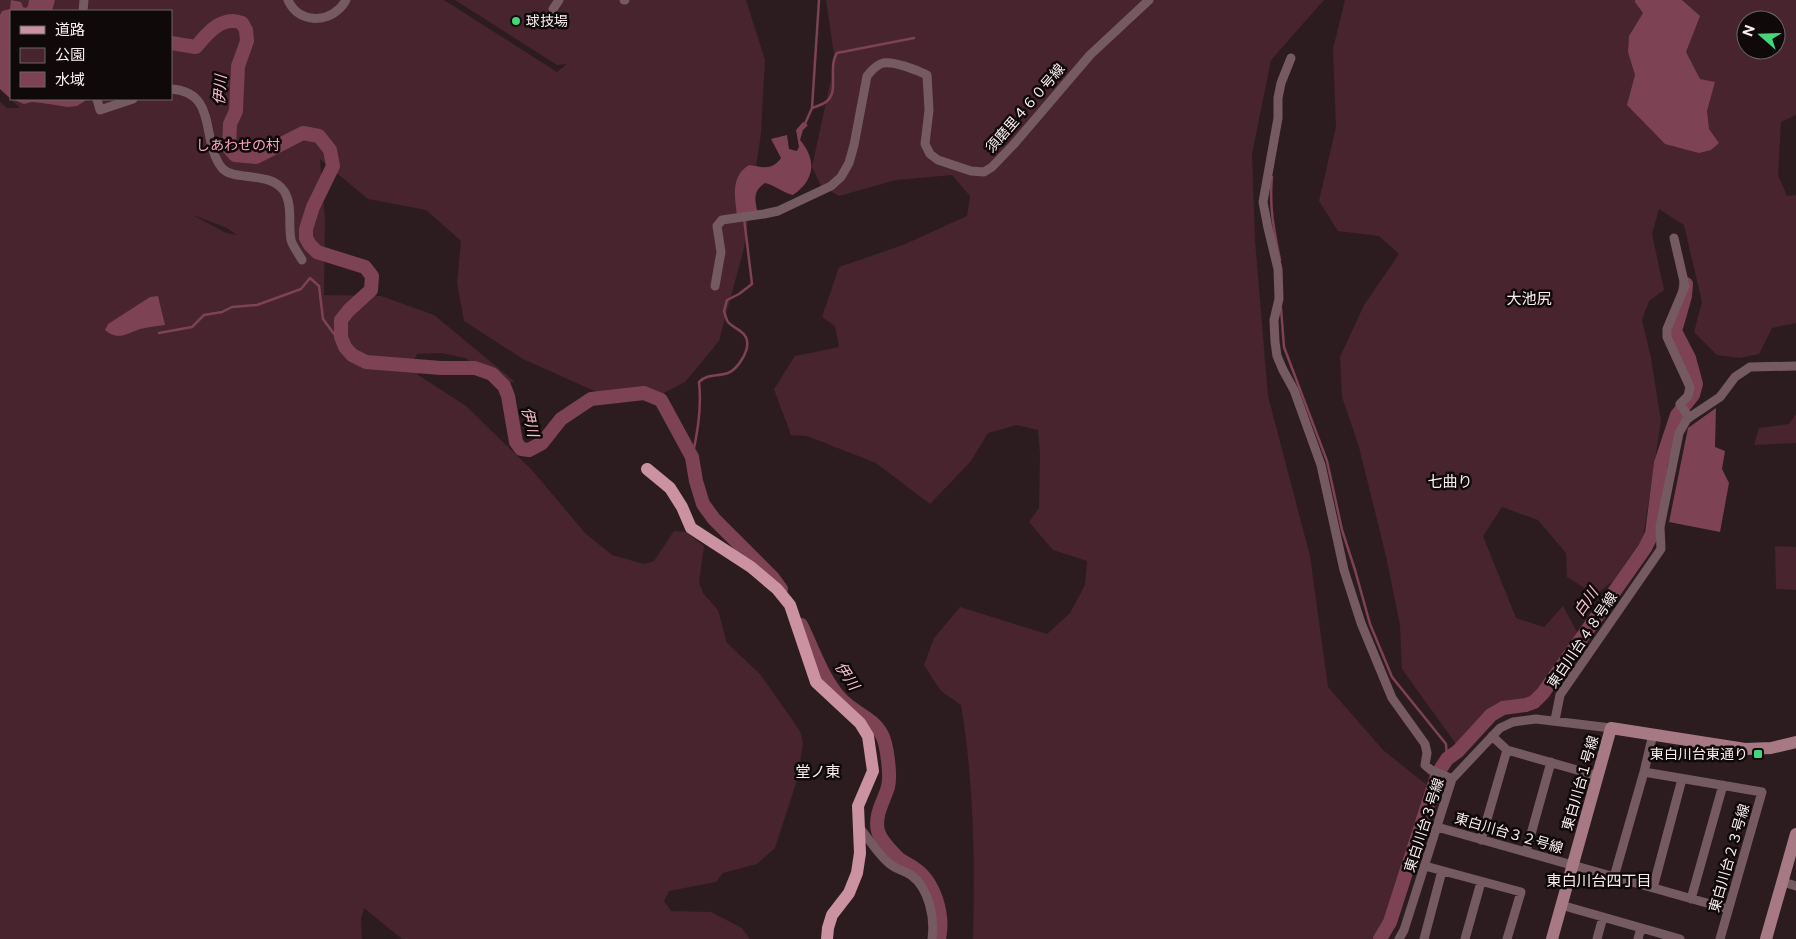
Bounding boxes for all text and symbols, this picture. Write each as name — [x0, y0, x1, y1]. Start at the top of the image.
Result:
legend — [10, 10, 172, 100]
north arrow — [1736, 10, 1786, 60]
place label: 球技場 — [526, 13, 568, 29]
marker: 球技場 — [510, 15, 522, 27]
text: 道路 — [55, 21, 85, 38]
text: N — [1739, 23, 1758, 38]
text: 公園 — [55, 46, 85, 63]
street label: 須磨里４６０号線 — [982, 60, 1068, 156]
text: 水域 — [55, 71, 85, 88]
water label: 伊川 — [210, 72, 229, 106]
park label: しあわせの村 — [196, 137, 280, 153]
district label: 大池尻 — [1506, 290, 1552, 307]
water label: 伊川 — [519, 405, 543, 440]
district label: 七曲り — [1427, 473, 1473, 490]
water label: 白川 — [1570, 583, 1602, 619]
street label: 東白川台４８号線 — [1544, 589, 1620, 691]
water label: 伊川 — [832, 659, 864, 695]
street label: 東白川台１号線 — [1559, 734, 1601, 832]
place label: 東白川台東通り — [1650, 746, 1748, 762]
marker: 東白川台東通り — [1752, 748, 1764, 760]
district label: 堂ノ東 — [795, 763, 841, 780]
street label: 東白川台３号線 — [1401, 776, 1447, 874]
street label: 東白川台２３号線 — [1706, 802, 1752, 914]
street label: 東白川台３２号線 — [1453, 810, 1565, 856]
district label: 東白川台四丁目 — [1546, 872, 1652, 889]

